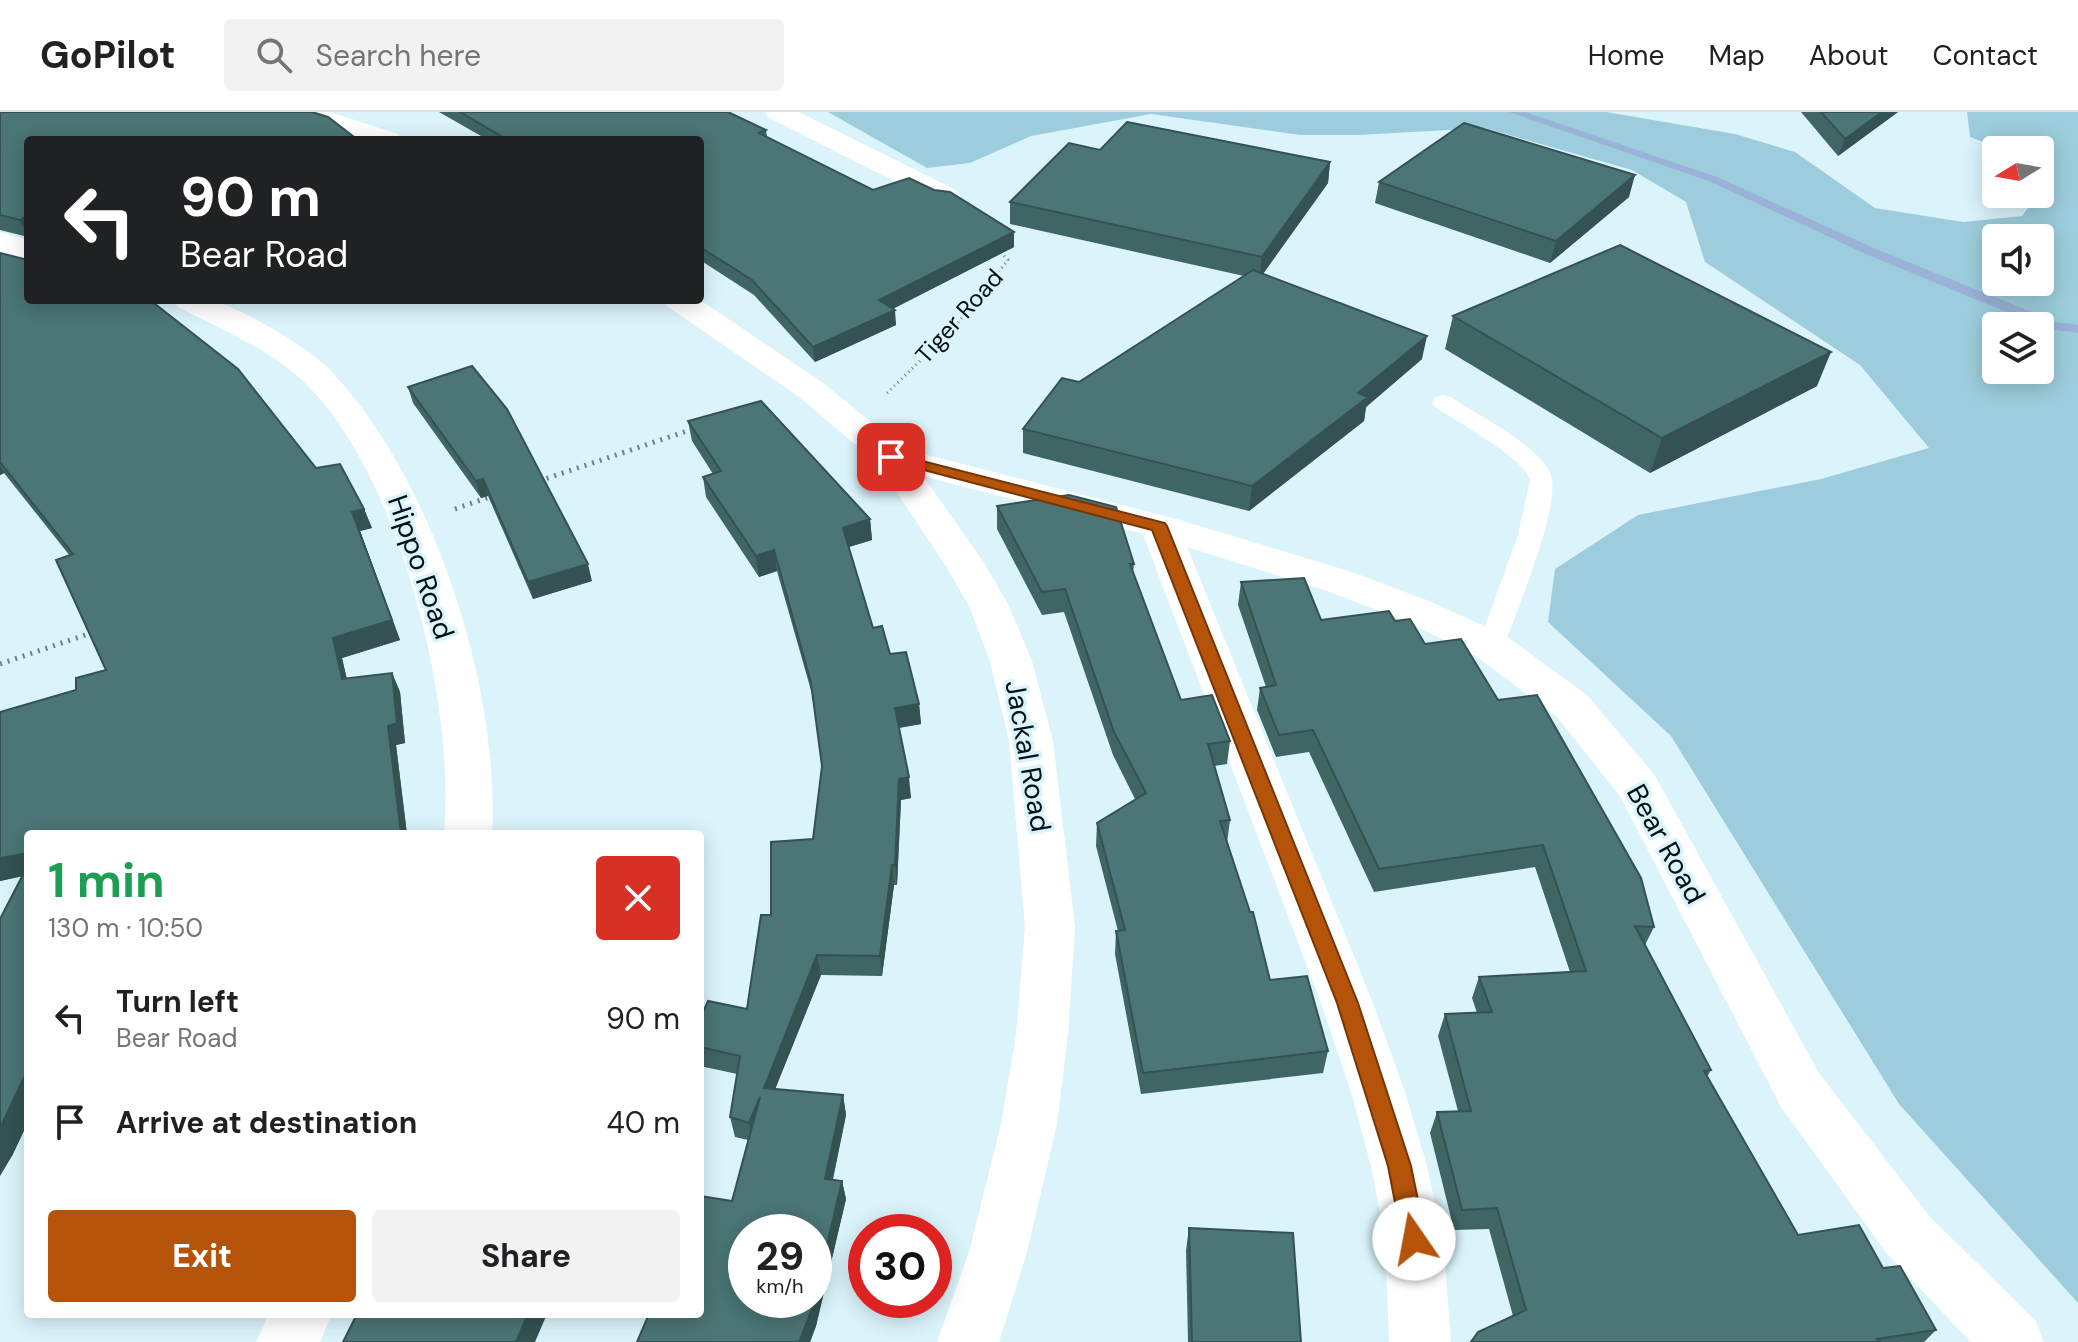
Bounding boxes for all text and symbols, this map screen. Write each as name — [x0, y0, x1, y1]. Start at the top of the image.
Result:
search box — [224, 19, 784, 91]
text: GoPilot — [40, 30, 176, 80]
icon: search — [252, 33, 296, 77]
text: Search here — [316, 36, 481, 75]
text: Home — [1588, 37, 1664, 74]
text: Map — [1708, 37, 1765, 74]
text: About — [1809, 37, 1888, 74]
text: Contact — [1932, 37, 2038, 74]
north arrow — [1982, 136, 2054, 208]
map controls — [1982, 136, 2054, 384]
text: 90 m — [180, 160, 321, 233]
icon: left — [48, 168, 152, 272]
button: sound — [1982, 224, 2054, 296]
text: Bear Road — [180, 231, 348, 278]
street label: Tiger Road — [908, 262, 1010, 370]
button: layers — [1982, 312, 2054, 384]
pin — [857, 423, 925, 491]
icon: arrive — [869, 435, 913, 479]
street label: Hippo Road — [379, 490, 463, 644]
street label: Jackal Road — [996, 677, 1060, 835]
street label: Bear Road — [1618, 778, 1714, 910]
text: 1 min — [48, 849, 165, 912]
button: close — [596, 856, 680, 940]
text: 130 m · 10:50 — [48, 911, 203, 945]
text: Turn left — [116, 982, 239, 1021]
icon: left — [48, 996, 92, 1040]
text: 90 m — [606, 999, 680, 1038]
text: Bear Road — [116, 1021, 238, 1055]
icon: arrive — [48, 1100, 92, 1144]
text: Arrive at destination — [116, 1103, 417, 1142]
text: 40 m — [607, 1103, 680, 1142]
position arrow — [1372, 1197, 1456, 1281]
button: Exit — [48, 1210, 356, 1302]
button: Share — [372, 1210, 680, 1302]
speed limit sign: 30 — [848, 1214, 952, 1318]
text: 29 — [756, 1230, 804, 1282]
text: km/h — [756, 1273, 804, 1299]

